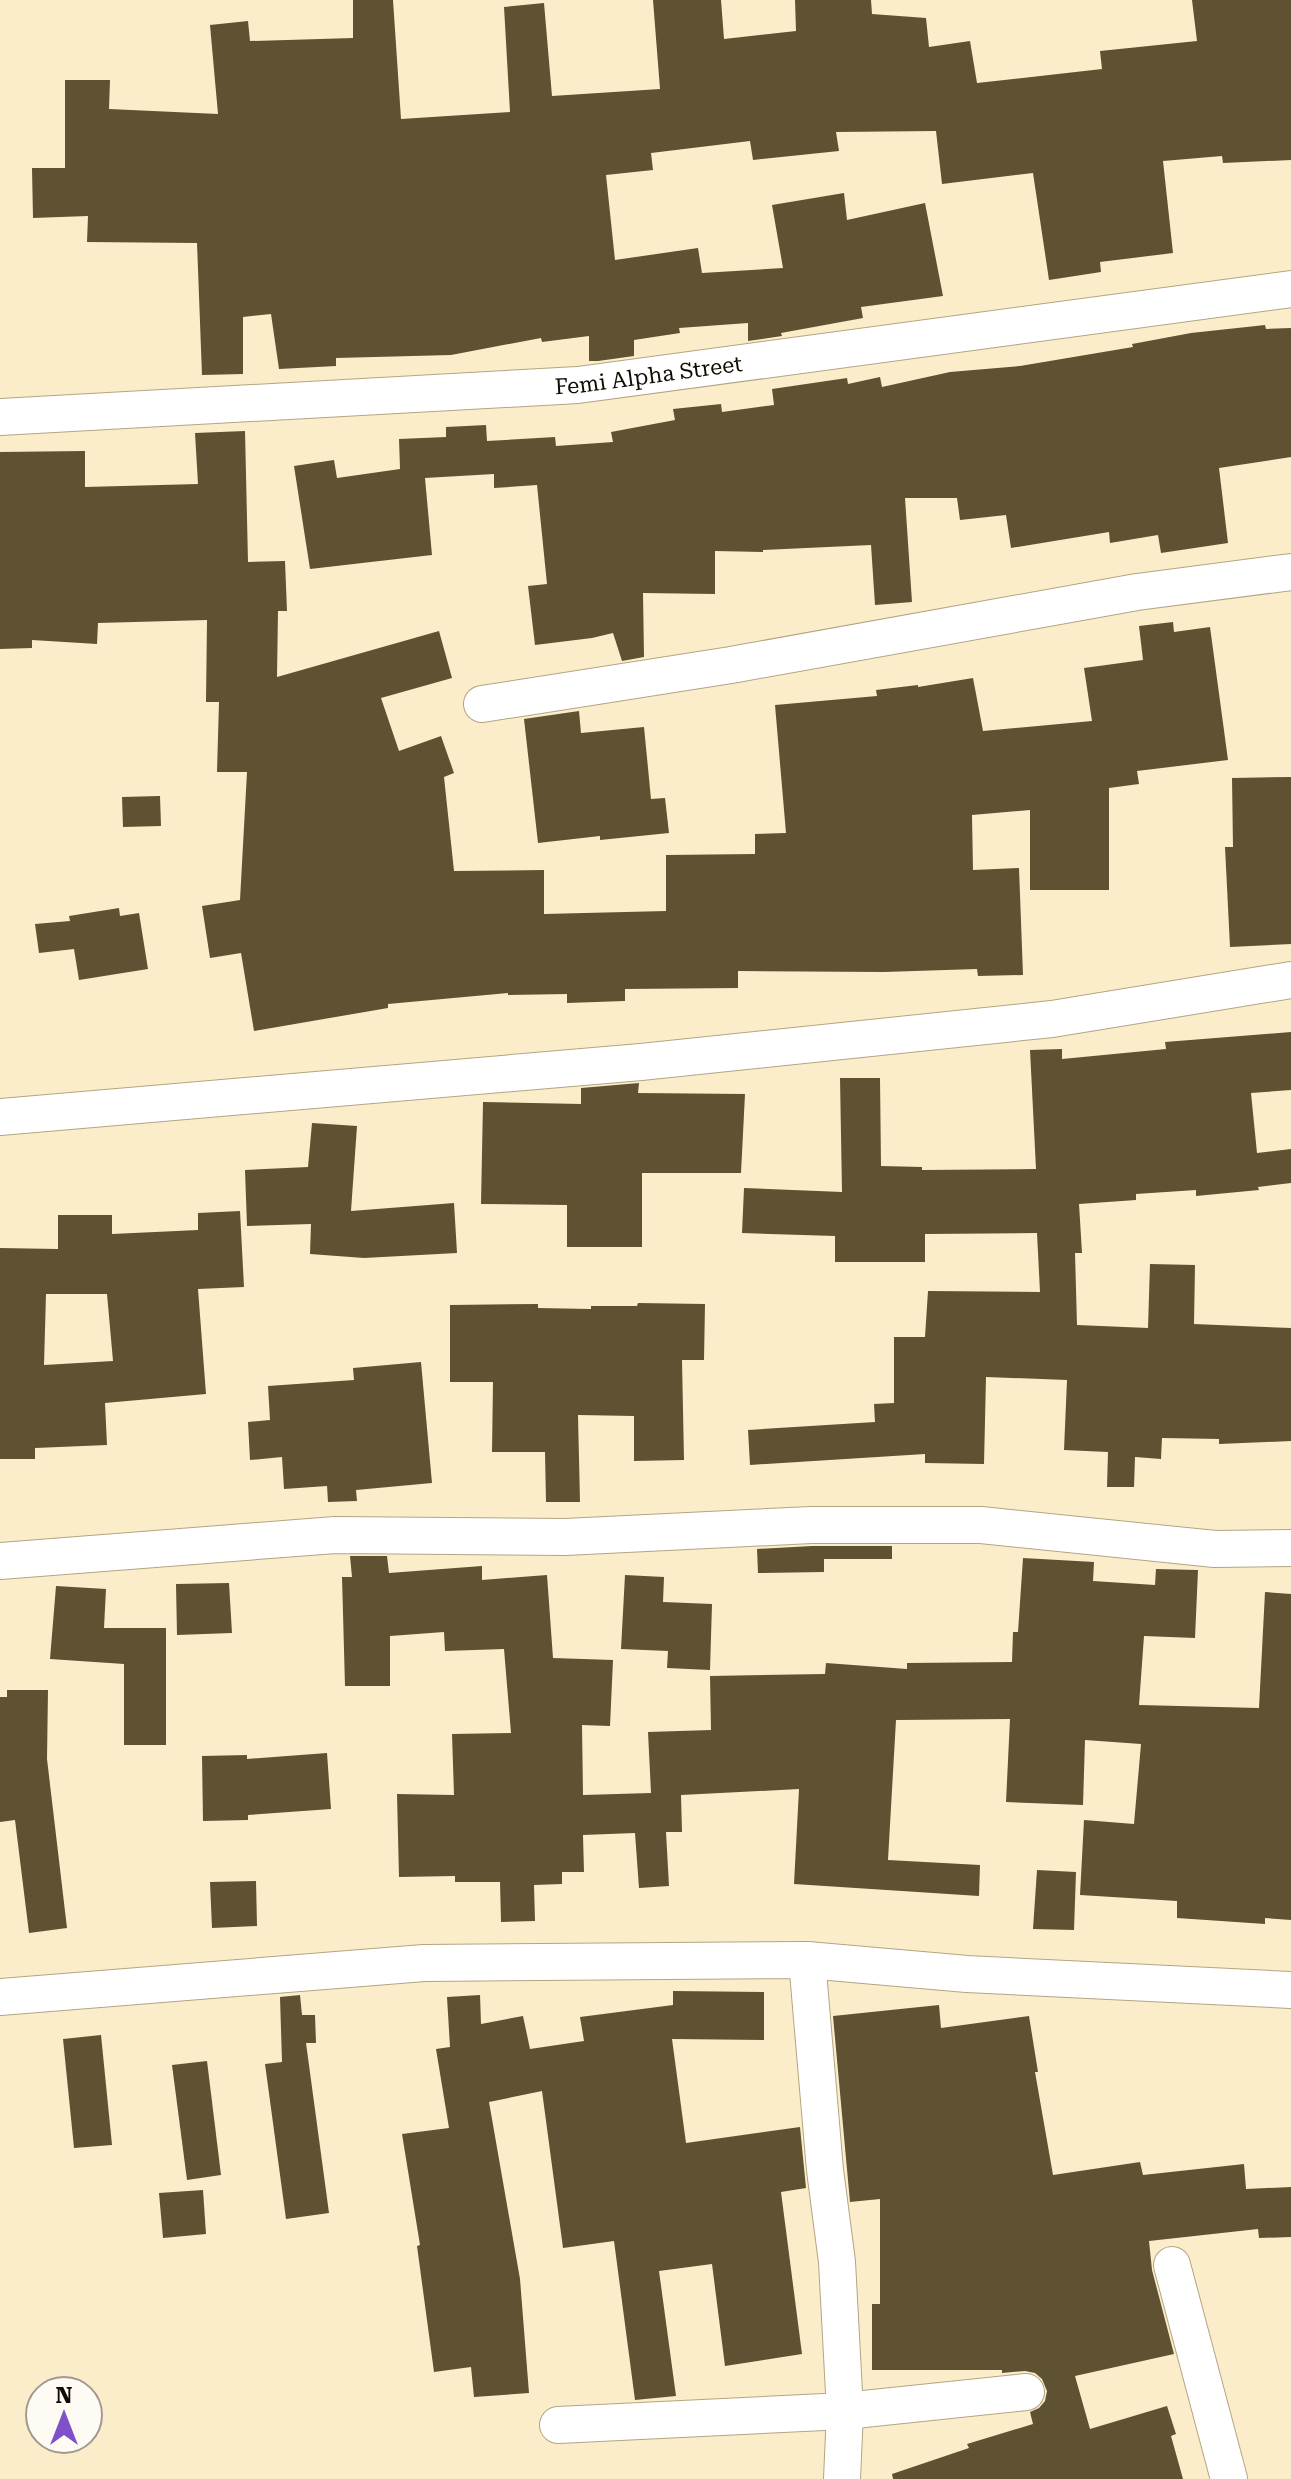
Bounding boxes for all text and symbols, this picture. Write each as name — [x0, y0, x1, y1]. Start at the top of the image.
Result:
street label: Femi Alpha Street — [554, 351, 744, 399]
north arrow — [24, 2375, 104, 2455]
text: N — [56, 2383, 73, 2408]

